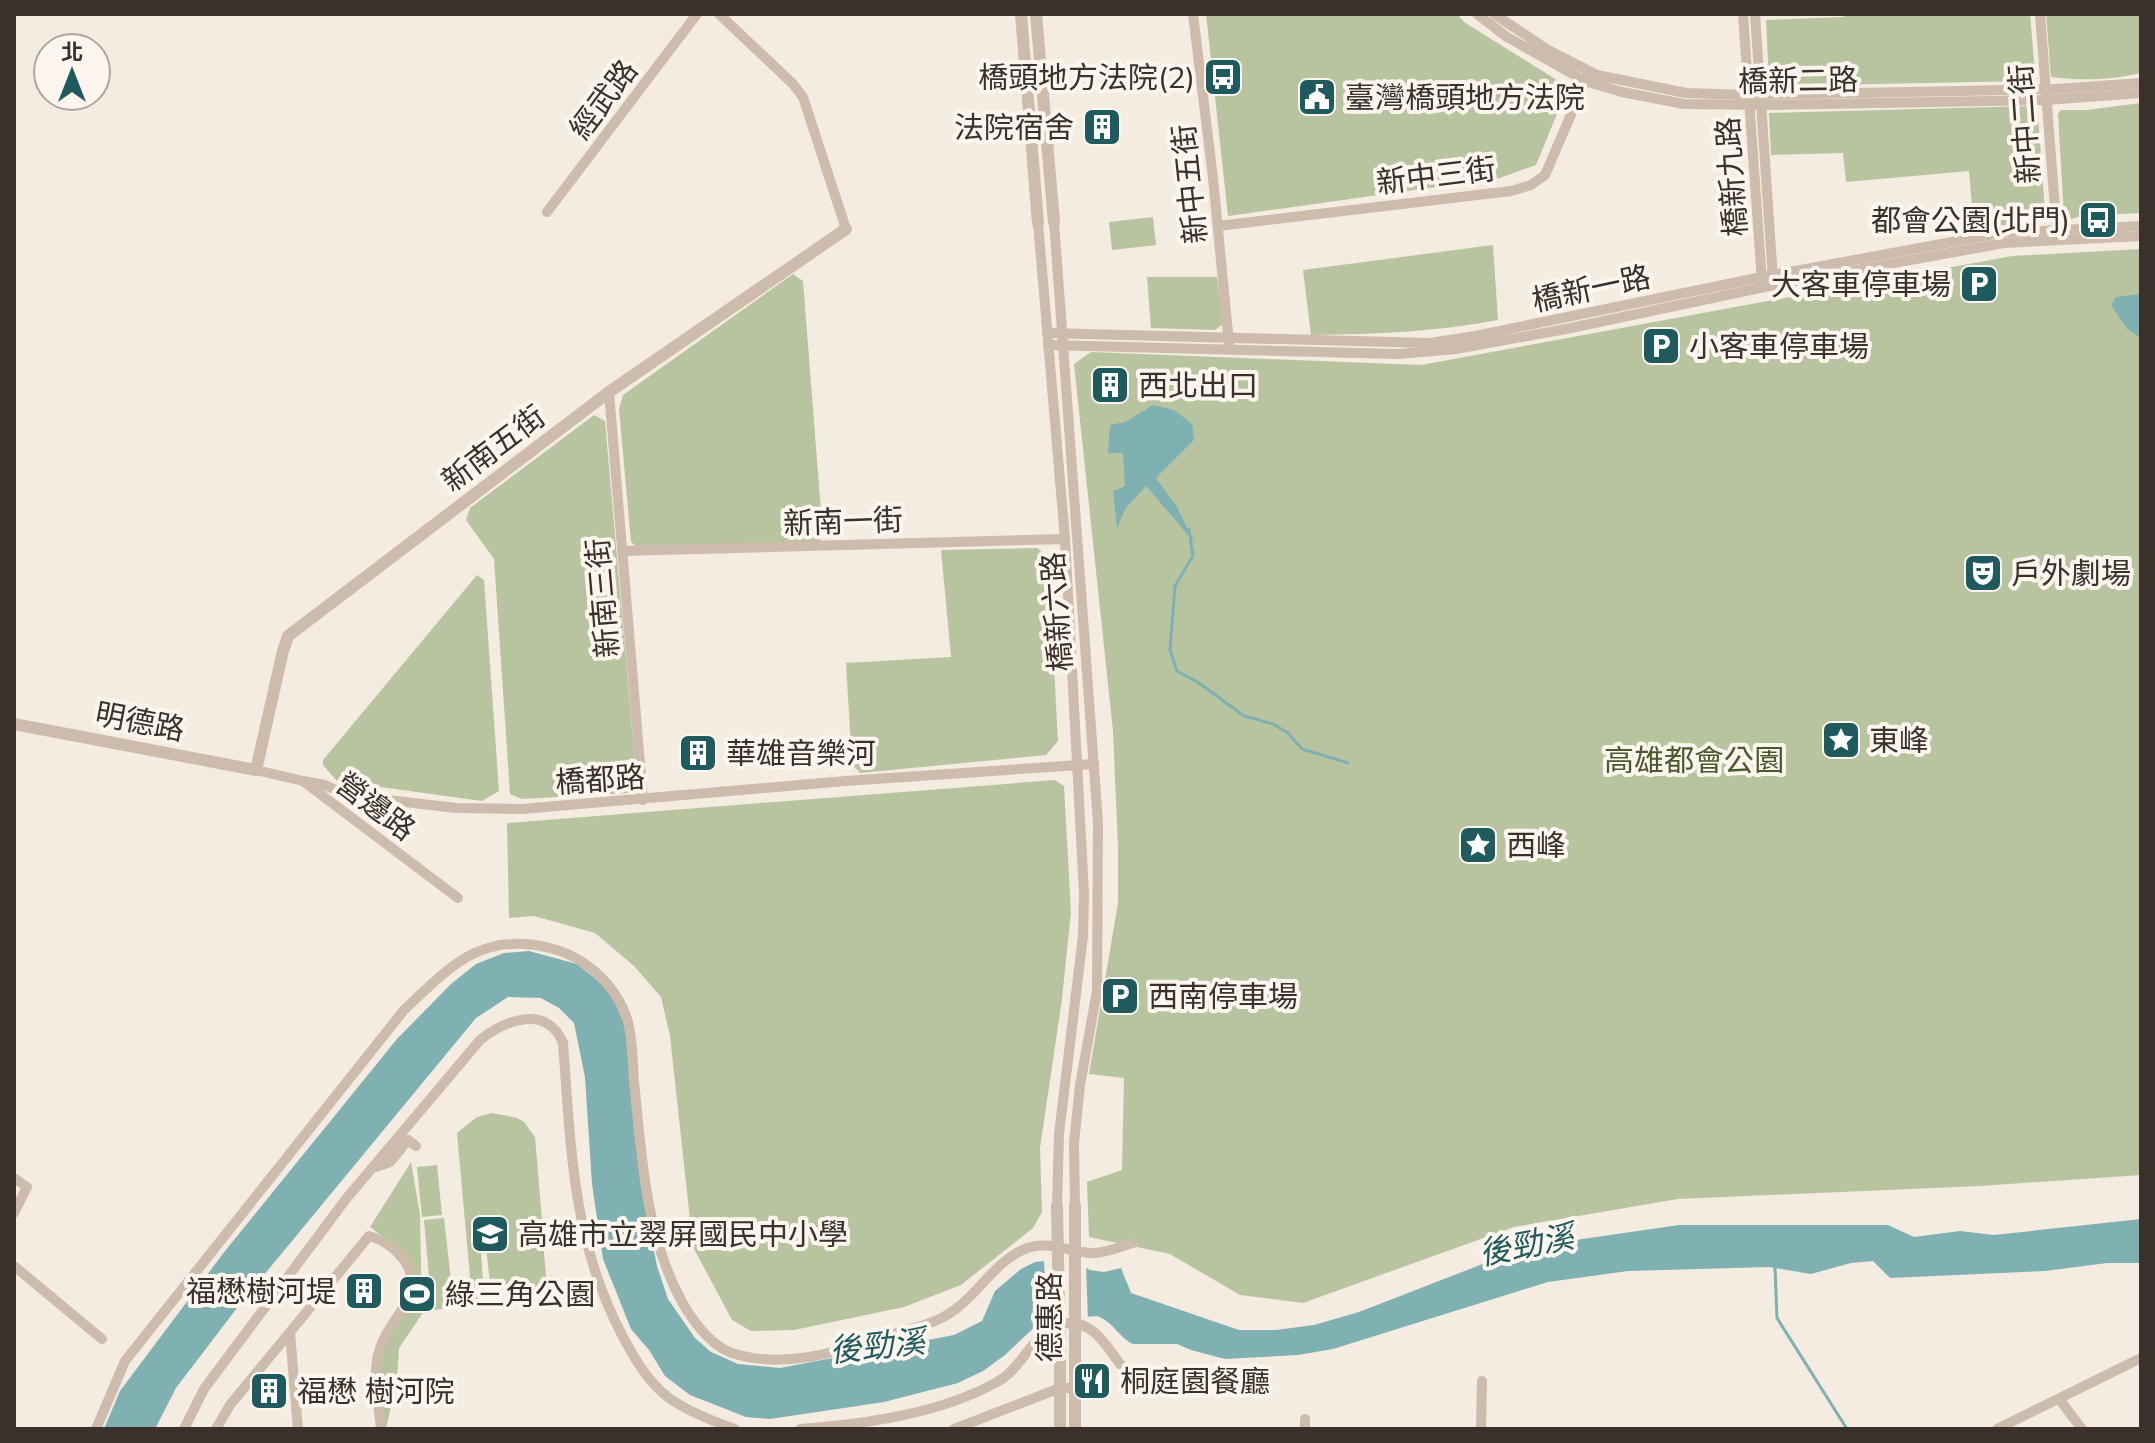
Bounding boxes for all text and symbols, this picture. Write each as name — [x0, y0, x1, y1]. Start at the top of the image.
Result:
north arrow — [32, 32, 112, 112]
text: 北 — [61, 38, 83, 66]
street label: 經武路 — [561, 52, 645, 146]
bus stop icon: 橋頭地方法院(2) — [1202, 56, 1244, 98]
place label: 橋頭地方法院(2) — [978, 58, 1195, 96]
street label: 橋新二路 — [1738, 60, 1858, 100]
street label: 新中二街 — [2001, 63, 2047, 185]
public building icon: 臺灣橋頭地方法院 — [1296, 76, 1338, 118]
place label: 臺灣橋頭地方法院 — [1345, 78, 1585, 116]
building icon: 法院宿舍 — [1081, 106, 1123, 148]
place label: 法院宿舍 — [954, 108, 1074, 146]
street label: 橋新九路 — [1708, 116, 1754, 238]
street label: 新中五街 — [1164, 122, 1214, 246]
street label: 新中三街 — [1374, 149, 1498, 201]
bus stop icon: 都會公園(北門) — [2077, 199, 2119, 241]
place label: 都會公園(北門) — [1871, 201, 2070, 239]
street label: 橋新一路 — [1528, 257, 1654, 319]
parking icon: 大客車停車場 — [1958, 263, 2000, 305]
place label: 大客車停車場 — [1771, 265, 1951, 303]
parking icon: 小客車停車場 — [1640, 325, 1682, 367]
place label: 小客車停車場 — [1689, 327, 1869, 365]
building icon: 西北出口 — [1089, 364, 1131, 406]
place label: 西北出口 — [1138, 366, 1258, 404]
street label: 新南五街 — [434, 397, 552, 499]
street label: 新南一街 — [782, 500, 904, 542]
street label: 新南三街 — [578, 537, 626, 659]
street label: 橋新六路 — [1033, 551, 1079, 673]
theatre icon: 戶外劇場 — [1962, 552, 2004, 594]
place label: 戶外劇場 — [2011, 554, 2131, 592]
street label: 明德路 — [92, 694, 188, 748]
place icon: 東峰 — [1820, 719, 1862, 761]
place label: 東峰 — [1869, 721, 1929, 759]
building icon: 華雄音樂河 — [677, 732, 719, 774]
place label: 華雄音樂河 — [726, 734, 876, 772]
park label: 高雄都會公園 — [1604, 741, 1784, 779]
street label: 橋都路 — [554, 757, 646, 801]
street label: 營邊路 — [329, 764, 423, 848]
place icon: 西峰 — [1457, 824, 1499, 866]
place label: 西峰 — [1506, 826, 1566, 864]
parking icon: 西南停車場 — [1099, 975, 1141, 1017]
place label: 西南停車場 — [1148, 977, 1298, 1015]
school or university icon: 高雄市立翠屏國民中小學 — [469, 1213, 511, 1255]
water label: 後勁溪 — [1475, 1214, 1581, 1273]
place label: 高雄市立翠屏國民中小學 — [518, 1215, 848, 1253]
building icon: 福懋樹河堤 — [343, 1270, 385, 1312]
place label: 福懋樹河堤 — [186, 1272, 336, 1310]
street label: 德惠路 — [1030, 1272, 1068, 1362]
sports icon: 綠三角公園 — [396, 1273, 438, 1315]
place label: 綠三角公園 — [445, 1275, 595, 1313]
water label: 後勁溪 — [827, 1320, 931, 1370]
restaurant icon: 桐庭園餐廳 — [1071, 1360, 1113, 1402]
place label: 桐庭園餐廳 — [1120, 1362, 1270, 1400]
building icon: 福懋 樹河院 — [248, 1370, 290, 1412]
place label: 福懋 樹河院 — [297, 1372, 455, 1410]

